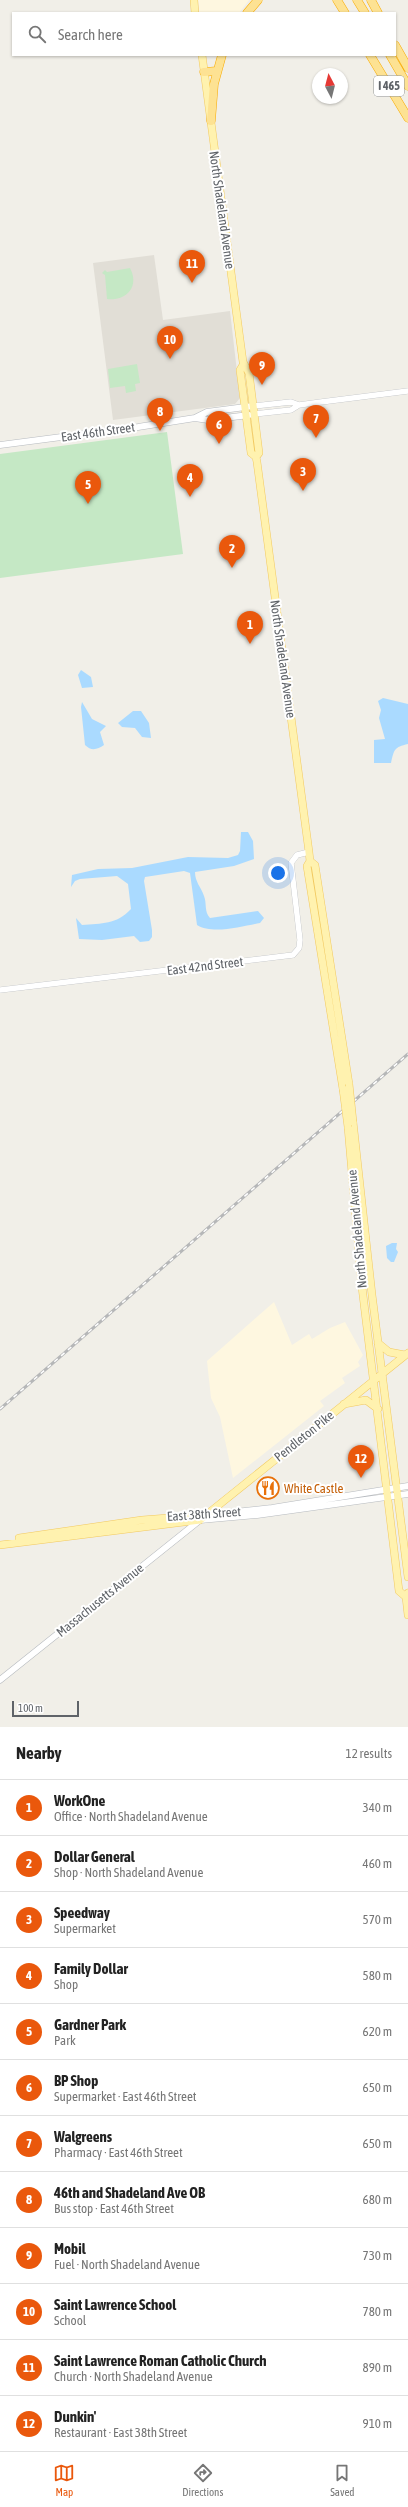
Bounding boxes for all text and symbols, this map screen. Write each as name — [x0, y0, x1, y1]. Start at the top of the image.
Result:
search box — [12, 12, 396, 56]
icon: search — [26, 23, 48, 45]
text: Search here — [58, 26, 123, 43]
north arrow — [312, 68, 348, 104]
road number: I 465 — [374, 76, 404, 96]
street label: North Shadeland Avenue — [206, 150, 238, 270]
pin: 11 — [179, 250, 205, 283]
pin: 10 — [157, 326, 183, 359]
pin: 9 — [249, 352, 275, 385]
pin: 8 — [147, 398, 173, 431]
pin: 7 — [303, 405, 329, 438]
pin: 6 — [206, 411, 232, 444]
street label: East 46th Street — [60, 419, 136, 445]
pin: 3 — [290, 458, 316, 491]
pin: 4 — [177, 464, 203, 497]
pin: 5 — [75, 471, 101, 504]
pin: 2 — [219, 535, 245, 568]
street label: North Shadeland Avenue — [267, 599, 299, 719]
pin: 1 — [237, 611, 263, 644]
your location — [268, 863, 288, 883]
street label: East 42nd Street — [166, 954, 244, 978]
street label: North Shadeland Avenue — [344, 1169, 370, 1289]
street label: Pendleton Pike — [271, 1407, 337, 1465]
pin: 12 — [348, 1445, 374, 1478]
restaurant icon: White Castle — [255, 1475, 281, 1501]
place label: White Castle — [284, 1481, 344, 1496]
street label: East 38th Street — [166, 1504, 242, 1524]
street label: Massachusetts Avenue — [53, 1560, 147, 1640]
scale bar — [12, 1699, 79, 1718]
text: 100 m — [18, 1702, 43, 1714]
text: Nearby — [16, 1743, 62, 1763]
text: 12 results — [346, 1746, 392, 1761]
text: WorkOne — [54, 1792, 105, 1809]
text: 1 — [26, 1800, 32, 1815]
text: 340 m — [363, 1800, 392, 1815]
text: Office · North Shadeland Avenue — [54, 1809, 208, 1824]
text: Dollar General — [54, 1848, 135, 1865]
text: 2 — [26, 1856, 32, 1871]
text: 460 m — [363, 1856, 392, 1871]
text: Shop · North Shadeland Avenue — [54, 1865, 203, 1880]
text: Speedway — [54, 1904, 110, 1921]
text: 3 — [26, 1912, 32, 1927]
text: 570 m — [363, 1912, 392, 1927]
text: Supermarket — [54, 1921, 116, 1936]
text: Family Dollar — [54, 1960, 128, 1977]
text: 4 — [26, 1968, 32, 1983]
text: 580 m — [363, 1968, 392, 1983]
text: Shop — [54, 1977, 78, 1992]
text: Gardner Park — [54, 2016, 126, 2033]
text: 5 — [26, 2024, 32, 2039]
text: 620 m — [363, 2024, 392, 2039]
text: Park — [54, 2033, 76, 2048]
text: BP Shop — [54, 2072, 98, 2089]
text: 6 — [26, 2080, 32, 2095]
text: 650 m — [363, 2080, 392, 2095]
text: Supermarket · East 46th Street — [54, 2089, 197, 2104]
text: Walgreens — [54, 2128, 112, 2145]
text: 7 — [26, 2136, 32, 2151]
text: 650 m — [363, 2136, 392, 2151]
text: Pharmacy · East 46th Street — [54, 2145, 183, 2160]
text: 46th and Shadeland Ave OB — [54, 2184, 205, 2201]
text: 8 — [26, 2192, 32, 2207]
text: 680 m — [363, 2192, 392, 2207]
text: Bus stop · East 46th Street — [54, 2201, 174, 2216]
text: Mobil — [54, 2240, 86, 2257]
text: 9 — [26, 2248, 32, 2263]
text: 730 m — [363, 2248, 392, 2263]
text: Fuel · North Shadeland Avenue — [54, 2257, 200, 2272]
text: Saint Lawrence School — [54, 2296, 176, 2313]
text: 10 — [23, 2304, 35, 2319]
text: 780 m — [363, 2304, 392, 2319]
text: School — [54, 2313, 86, 2328]
text: Saint Lawrence Roman Catholic Church — [54, 2352, 267, 2369]
text: 11 — [23, 2360, 35, 2375]
text: 890 m — [363, 2360, 392, 2375]
text: Church · North Shadeland Avenue — [54, 2369, 213, 2384]
text: Dunkin' — [54, 2408, 96, 2425]
text: 12 — [23, 2416, 35, 2431]
text: 910 m — [363, 2416, 392, 2431]
text: Restaurant · East 38th Street — [54, 2425, 187, 2440]
tab: Map — [53, 2462, 75, 2498]
tab: Directions — [182, 2462, 223, 2498]
tab: Saved — [330, 2462, 355, 2498]

